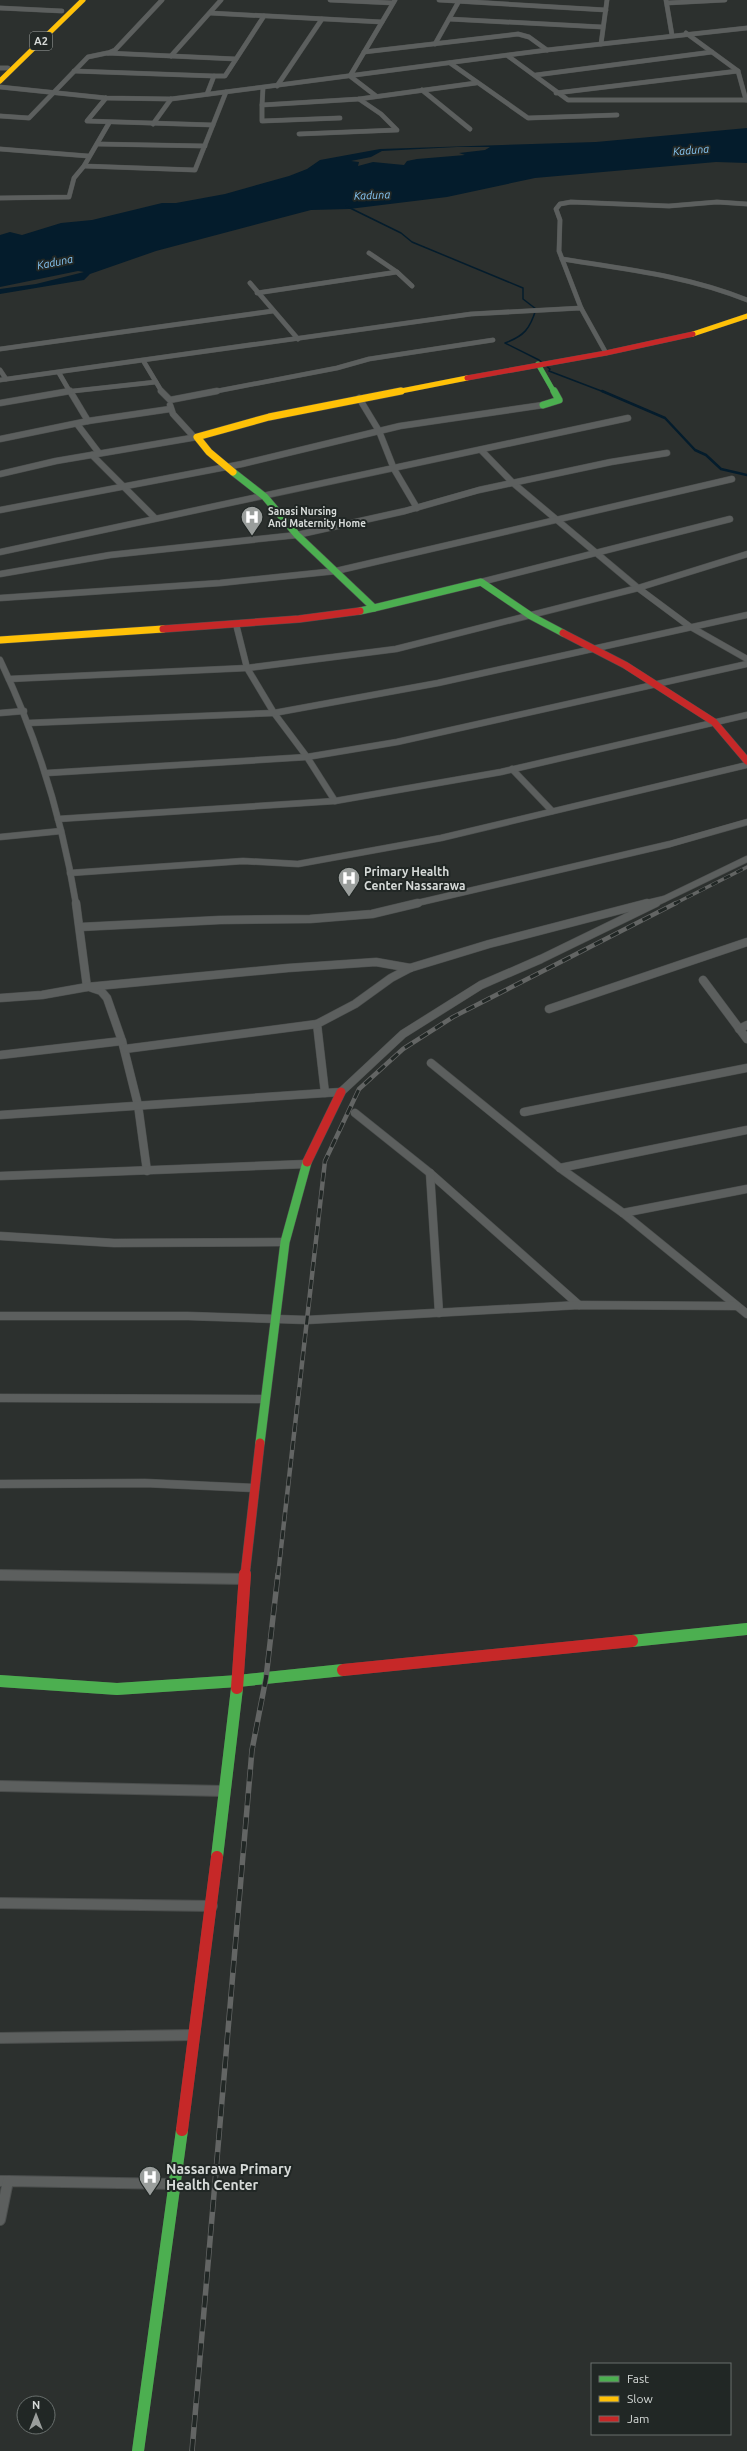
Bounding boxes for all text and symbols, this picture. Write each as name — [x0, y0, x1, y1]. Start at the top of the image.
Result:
road number: A2 — [30, 32, 52, 50]
water label: Kaduna — [672, 142, 710, 158]
water label: Kaduna — [354, 188, 390, 202]
water label: Kaduna — [36, 253, 74, 271]
hospital icon: Sanasi Nursing And Maternity Home — [239, 504, 265, 537]
place label: Sanasi Nursing And Maternity Home — [268, 506, 366, 529]
hospital icon: Primary Health Center Nassarawa — [336, 865, 362, 898]
place label: Primary Health Center Nassarawa — [364, 865, 466, 892]
place label: Nassarawa Primary Health Center — [166, 2161, 292, 2193]
hospital icon: Nassarawa Primary Health Center — [137, 2164, 163, 2197]
legend — [591, 2363, 731, 2435]
text: Fast — [627, 2372, 649, 2385]
text: Slow — [627, 2392, 653, 2405]
north arrow — [16, 2395, 56, 2435]
text: N — [32, 2399, 40, 2411]
text: Jam — [627, 2412, 649, 2425]

